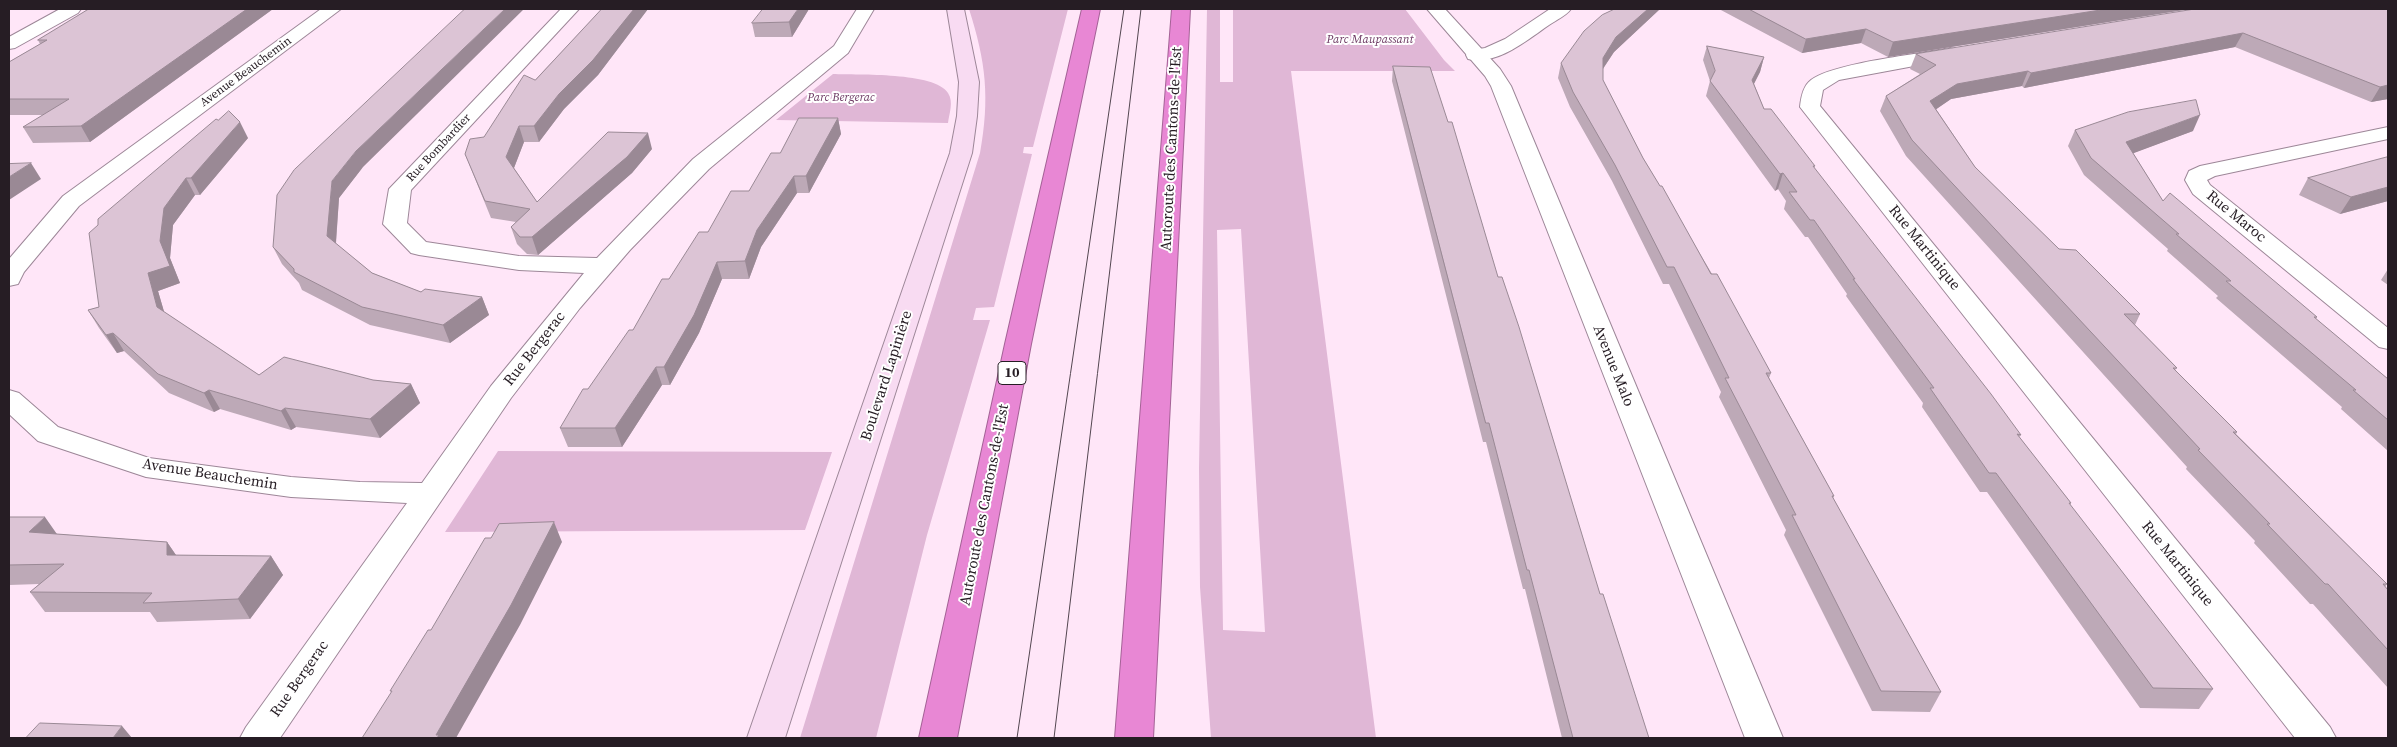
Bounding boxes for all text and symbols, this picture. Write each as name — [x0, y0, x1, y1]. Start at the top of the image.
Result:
park label: Parc Maupassant — [1327, 33, 1413, 47]
street label: Avenue Beauchemin — [197, 34, 295, 110]
street label: Autoroute des Cantons-de-l'Est — [1158, 46, 1186, 252]
park label: Parc Bergerac — [807, 91, 875, 105]
street label: Rue Bombardier — [404, 111, 474, 185]
street label: Rue Maroc — [2202, 187, 2270, 247]
street label: Rue Martinique — [1884, 202, 1964, 294]
street label: Rue Bergerac — [501, 308, 569, 390]
street label: Boulevard Lapinière — [857, 309, 917, 443]
street label: Avenue Malo — [1588, 323, 1638, 409]
road number: 10 — [998, 362, 1026, 384]
street label: Autoroute des Cantons-de-l'Est — [957, 403, 1013, 607]
street label: Avenue Beauchemin — [141, 455, 279, 495]
street label: Rue Martinique — [2137, 518, 2217, 610]
street label: Rue Bergerac — [267, 637, 333, 721]

